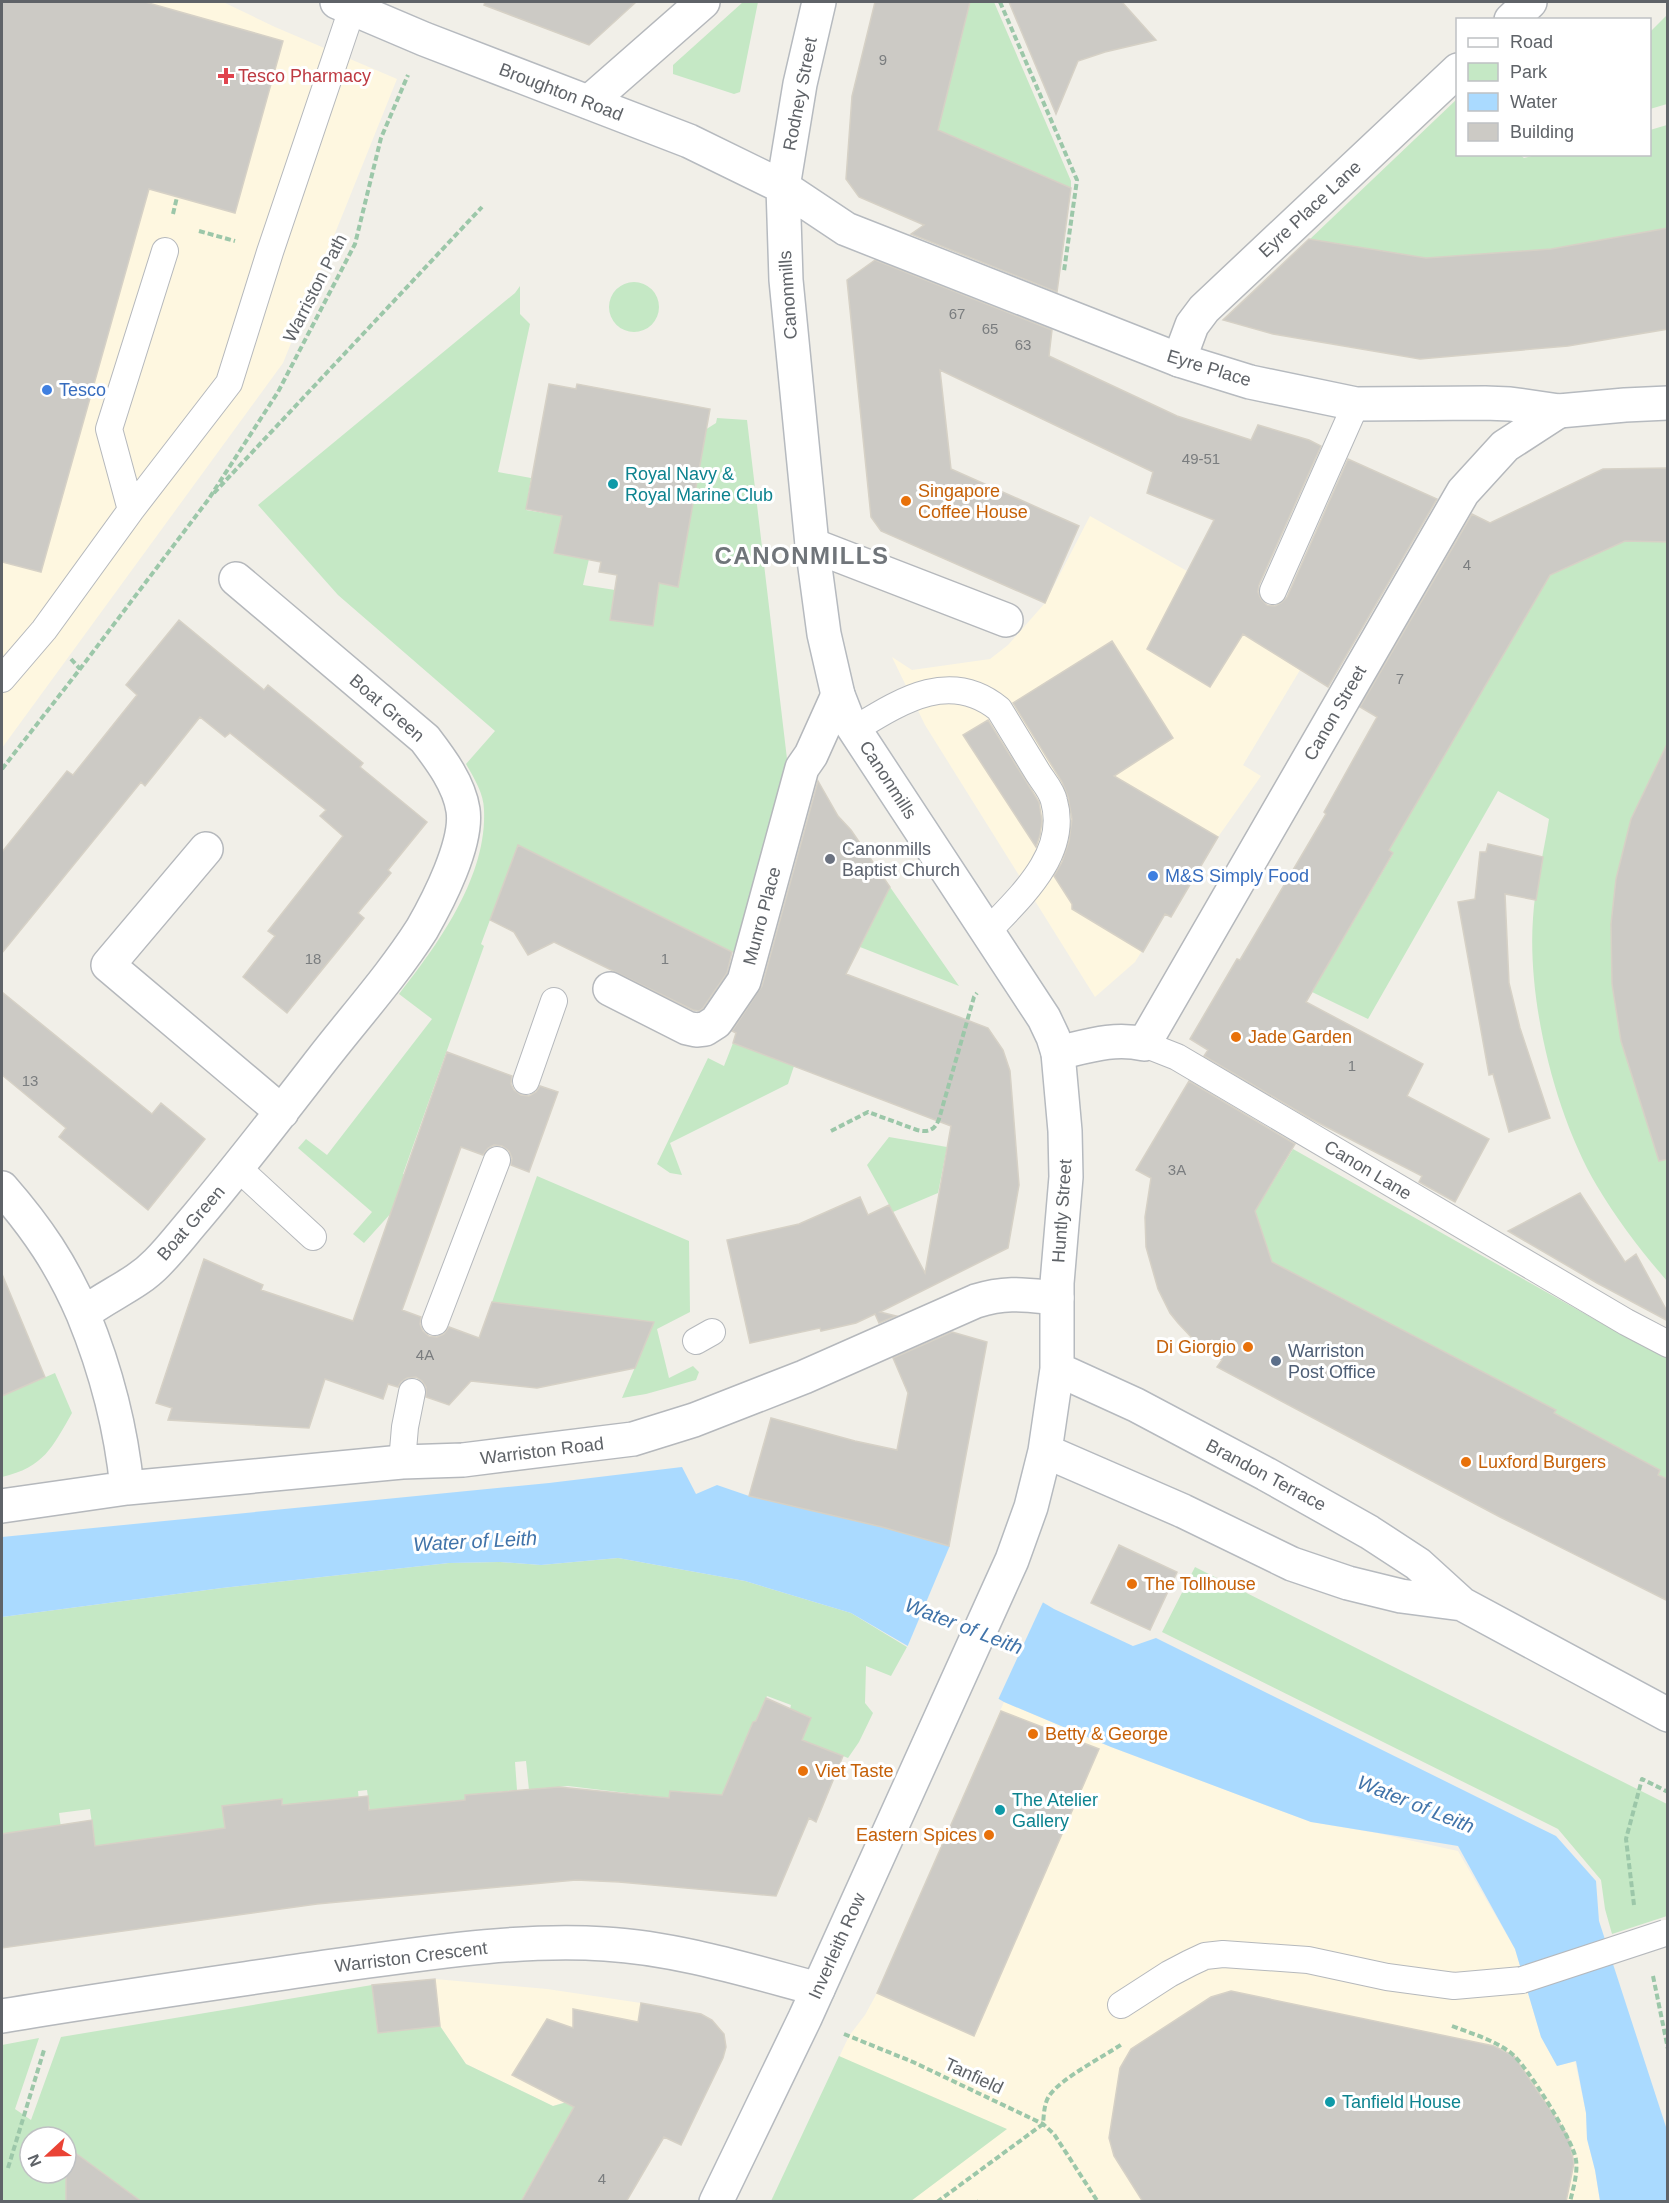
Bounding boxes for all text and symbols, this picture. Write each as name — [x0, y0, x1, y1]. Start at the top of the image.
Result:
legend — [1456, 18, 1651, 156]
text: Road — [1510, 32, 1553, 52]
street label: Rodney Street — [779, 36, 821, 152]
house number: 9 — [879, 51, 887, 68]
street label: Broughton Road — [496, 59, 626, 125]
text: Park — [1510, 62, 1548, 82]
place label: Tesco Pharmacy — [238, 66, 371, 86]
marker: Tesco Pharmacy — [219, 69, 233, 83]
text: Water — [1510, 92, 1557, 112]
text: Building — [1510, 122, 1574, 142]
street label: Eyre Place Lane — [1255, 157, 1365, 261]
street label: Warriston Path — [279, 231, 351, 345]
street label: Canonmills — [775, 250, 801, 340]
house number: 67 — [949, 305, 965, 322]
house number: 65 — [982, 320, 998, 337]
house number: 63 — [1015, 336, 1031, 353]
street label: Eyre Place — [1164, 346, 1254, 390]
place label: Tesco — [59, 380, 106, 400]
marker: Tesco — [40, 383, 54, 397]
house number: 49-51 — [1182, 450, 1220, 467]
place label: Royal Navy & Royal Marine Club — [625, 464, 773, 505]
marker: Royal Navy & Royal Marine Club — [606, 477, 620, 491]
place label: Singapore Coffee House — [918, 481, 1028, 522]
marker: Singapore Coffee House — [899, 494, 913, 508]
district label: CANONMILLS — [715, 542, 889, 569]
house number: 4 — [1463, 556, 1471, 573]
street label: Canon Street — [1300, 662, 1370, 764]
street label: Boat Green — [346, 670, 428, 746]
house number: 7 — [1396, 670, 1404, 687]
street label: Canonmills — [855, 737, 921, 823]
place label: Canonmills Baptist Church — [842, 839, 960, 880]
marker: Canonmills Baptist Church — [823, 852, 837, 866]
street label: Munro Place — [739, 865, 785, 967]
place label: M&S Simply Food — [1165, 866, 1309, 886]
marker: M&S Simply Food — [1146, 869, 1160, 883]
house number: 18 — [305, 950, 321, 967]
house number: 1 — [661, 950, 669, 967]
place label: Jade Garden — [1248, 1027, 1352, 1047]
marker: Jade Garden — [1229, 1030, 1243, 1044]
house number: 1 — [1348, 1057, 1356, 1074]
house number: 13 — [22, 1072, 38, 1089]
street label: Canon Lane — [1321, 1136, 1415, 1204]
street label: Huntly Street — [1048, 1158, 1076, 1264]
house number: 3A — [1168, 1161, 1186, 1178]
street label: Boat Green — [153, 1182, 229, 1264]
place label: Di Giorgio — [1156, 1337, 1236, 1357]
marker: Di Giorgio — [1241, 1340, 1255, 1354]
place label: Warriston Post Office — [1288, 1341, 1376, 1382]
house number: 4A — [416, 1346, 434, 1363]
marker: Warriston Post Office — [1269, 1354, 1283, 1368]
street label: Warriston Road — [479, 1433, 605, 1469]
street label: Brandon Terrace — [1203, 1435, 1329, 1515]
place label: Luxford Burgers — [1478, 1452, 1606, 1472]
marker: Luxford Burgers — [1459, 1455, 1473, 1469]
water label: Water of Leith — [412, 1527, 538, 1555]
place label: The Tollhouse — [1144, 1574, 1256, 1594]
marker: The Tollhouse — [1125, 1577, 1139, 1591]
water label: Water of Leith — [902, 1593, 1026, 1659]
place label: Betty & George — [1045, 1724, 1168, 1744]
marker: Betty & George — [1026, 1727, 1040, 1741]
place label: Viet Taste — [815, 1761, 893, 1781]
marker: Viet Taste — [796, 1764, 810, 1778]
water label: Water of Leith — [1354, 1771, 1478, 1837]
place label: The Atelier Gallery — [1012, 1790, 1098, 1831]
marker: The Atelier Gallery — [993, 1803, 1007, 1817]
place label: Eastern Spices — [856, 1825, 977, 1845]
marker: Eastern Spices — [982, 1828, 996, 1842]
street label: Inverleith Row — [805, 1889, 870, 2002]
street label: Warriston Crescent — [334, 1938, 488, 1976]
street label: Tanfield — [942, 2054, 1006, 2098]
place label: Tanfield House — [1342, 2092, 1461, 2112]
marker: Tanfield House — [1323, 2095, 1337, 2109]
north arrow — [18, 2125, 78, 2185]
text: N — [25, 2152, 45, 2169]
house number: 4 — [598, 2170, 606, 2187]

